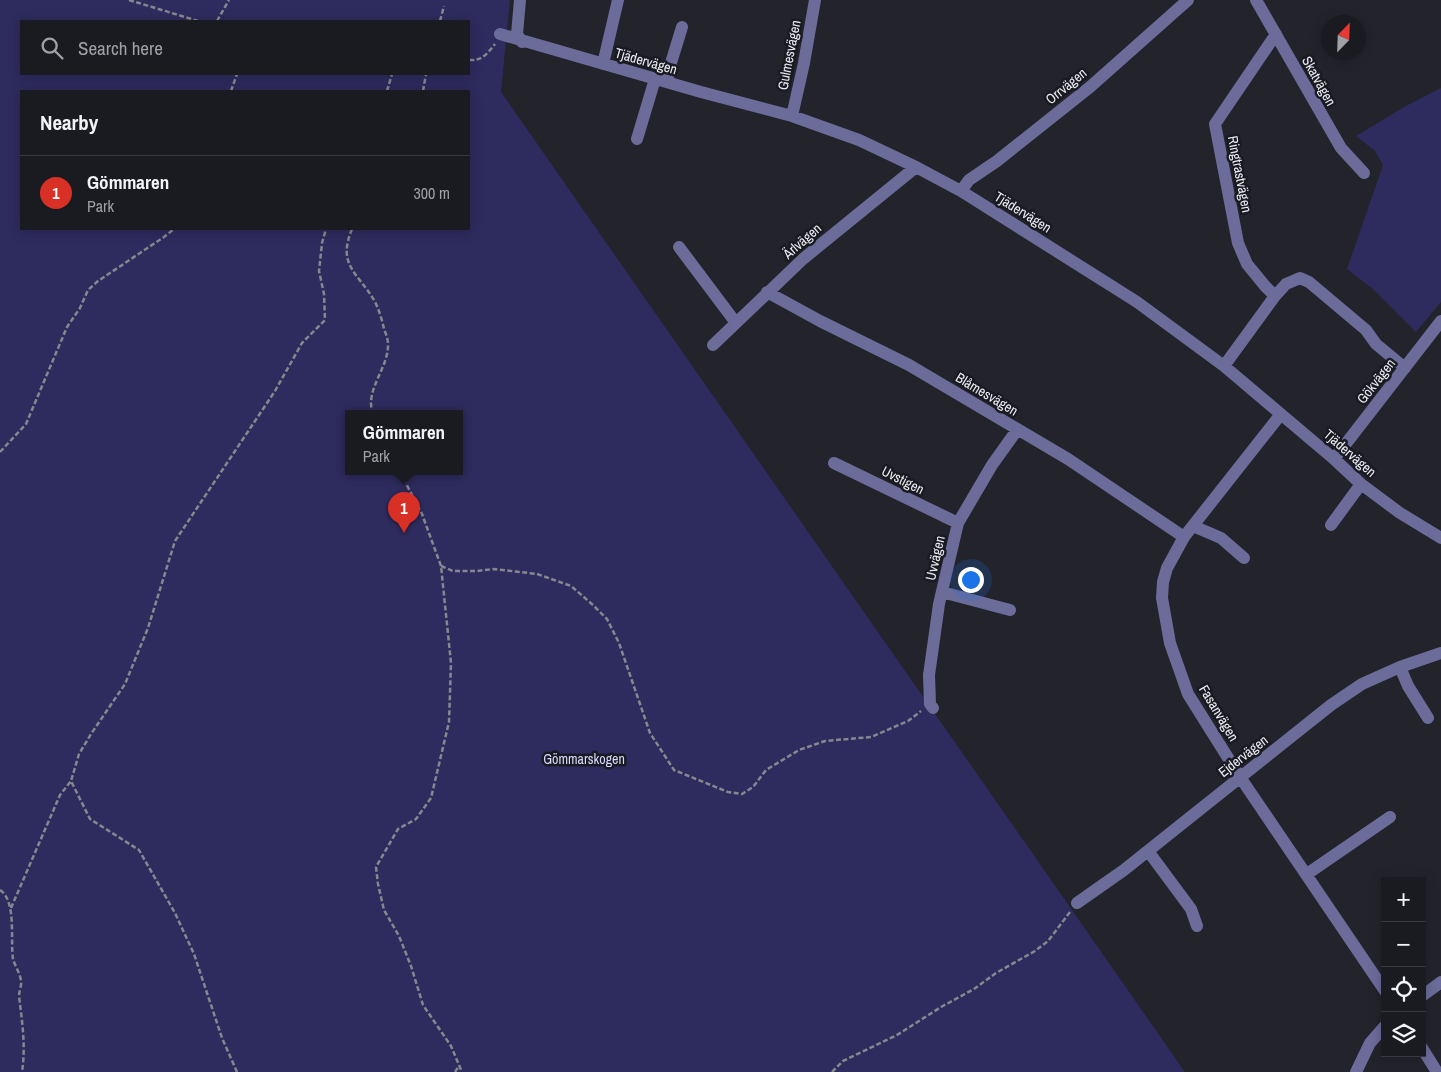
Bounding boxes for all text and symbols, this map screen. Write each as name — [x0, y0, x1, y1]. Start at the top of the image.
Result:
north arrow — [1321, 15, 1366, 60]
street label: Gulmesvägen — [773, 19, 805, 91]
search box — [20, 20, 470, 75]
icon: search — [38, 34, 66, 62]
text: Search here — [78, 35, 163, 61]
street label: Tjädervägen — [613, 44, 679, 78]
street label: Skatvägen — [1298, 53, 1340, 109]
street label: Orrvägen — [1042, 64, 1090, 108]
text: Nearby — [40, 108, 98, 137]
street label: Ringtrastvägen — [1224, 134, 1256, 214]
text: Gömmaren — [87, 169, 169, 195]
text: 1 — [52, 182, 60, 204]
text: 300 m — [414, 182, 450, 204]
street label: Tjädervägen — [991, 187, 1055, 237]
text: Park — [87, 195, 114, 217]
street label: Ärlvägen — [778, 219, 825, 263]
street label: Gökvägen — [1353, 355, 1399, 407]
street label: Blåmesvägen — [953, 368, 1021, 420]
popup — [345, 410, 463, 475]
text: Gömmaren — [363, 419, 445, 445]
street label: Tjädervägen — [1320, 425, 1380, 481]
text: Park — [363, 445, 390, 467]
street label: Uvstigen — [879, 462, 927, 498]
pin: 1 — [388, 492, 420, 533]
street label: Uvvägen — [921, 534, 949, 582]
your location — [958, 567, 984, 593]
street label: Fasanvägen — [1195, 682, 1243, 744]
street label: Ejdervägen — [1215, 731, 1271, 781]
park label: Gömmarskogen — [543, 750, 625, 768]
map controls — [1381, 877, 1426, 1057]
button: + — [1381, 877, 1426, 922]
button: − — [1381, 922, 1426, 967]
button: locate — [1381, 967, 1426, 1012]
button: layers — [1381, 1012, 1426, 1057]

